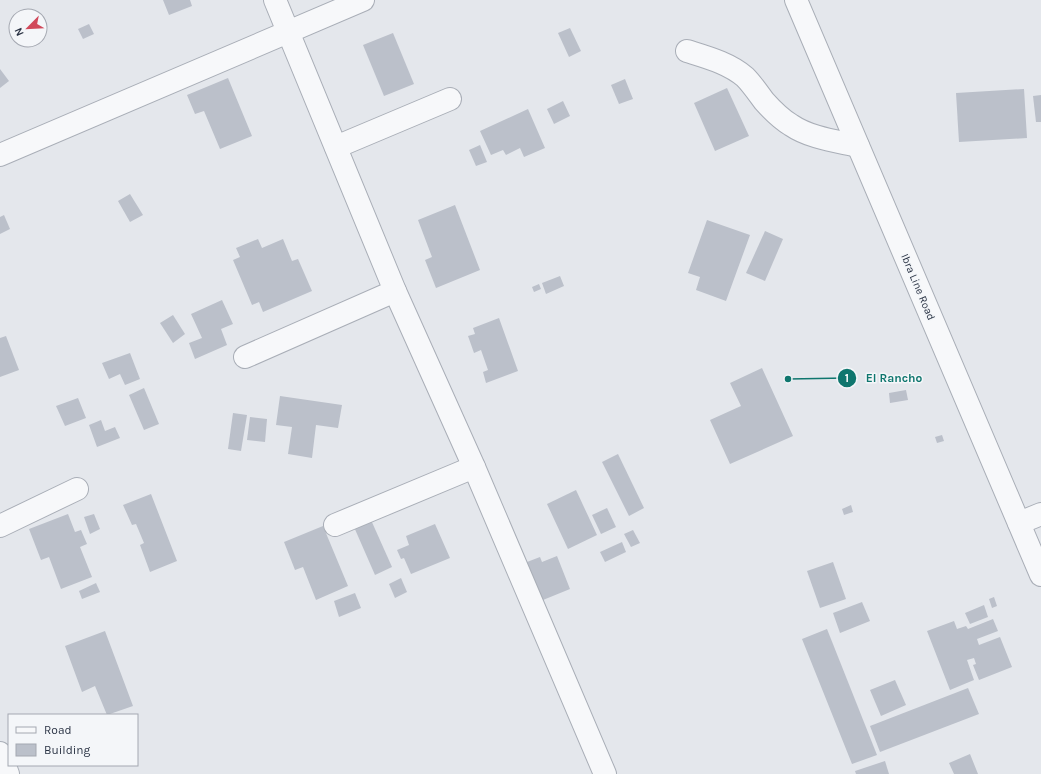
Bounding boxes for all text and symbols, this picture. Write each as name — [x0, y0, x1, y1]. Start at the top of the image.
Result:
north arrow — [8, 8, 48, 48]
text: N — [12, 26, 27, 38]
street label: Ibra Line Road — [898, 252, 938, 322]
callout: El Rancho — [837, 366, 930, 390]
text: 1 — [845, 371, 849, 385]
text: El Rancho — [866, 371, 922, 385]
legend — [8, 714, 138, 766]
text: Road — [44, 723, 72, 737]
text: Building — [44, 743, 91, 757]

